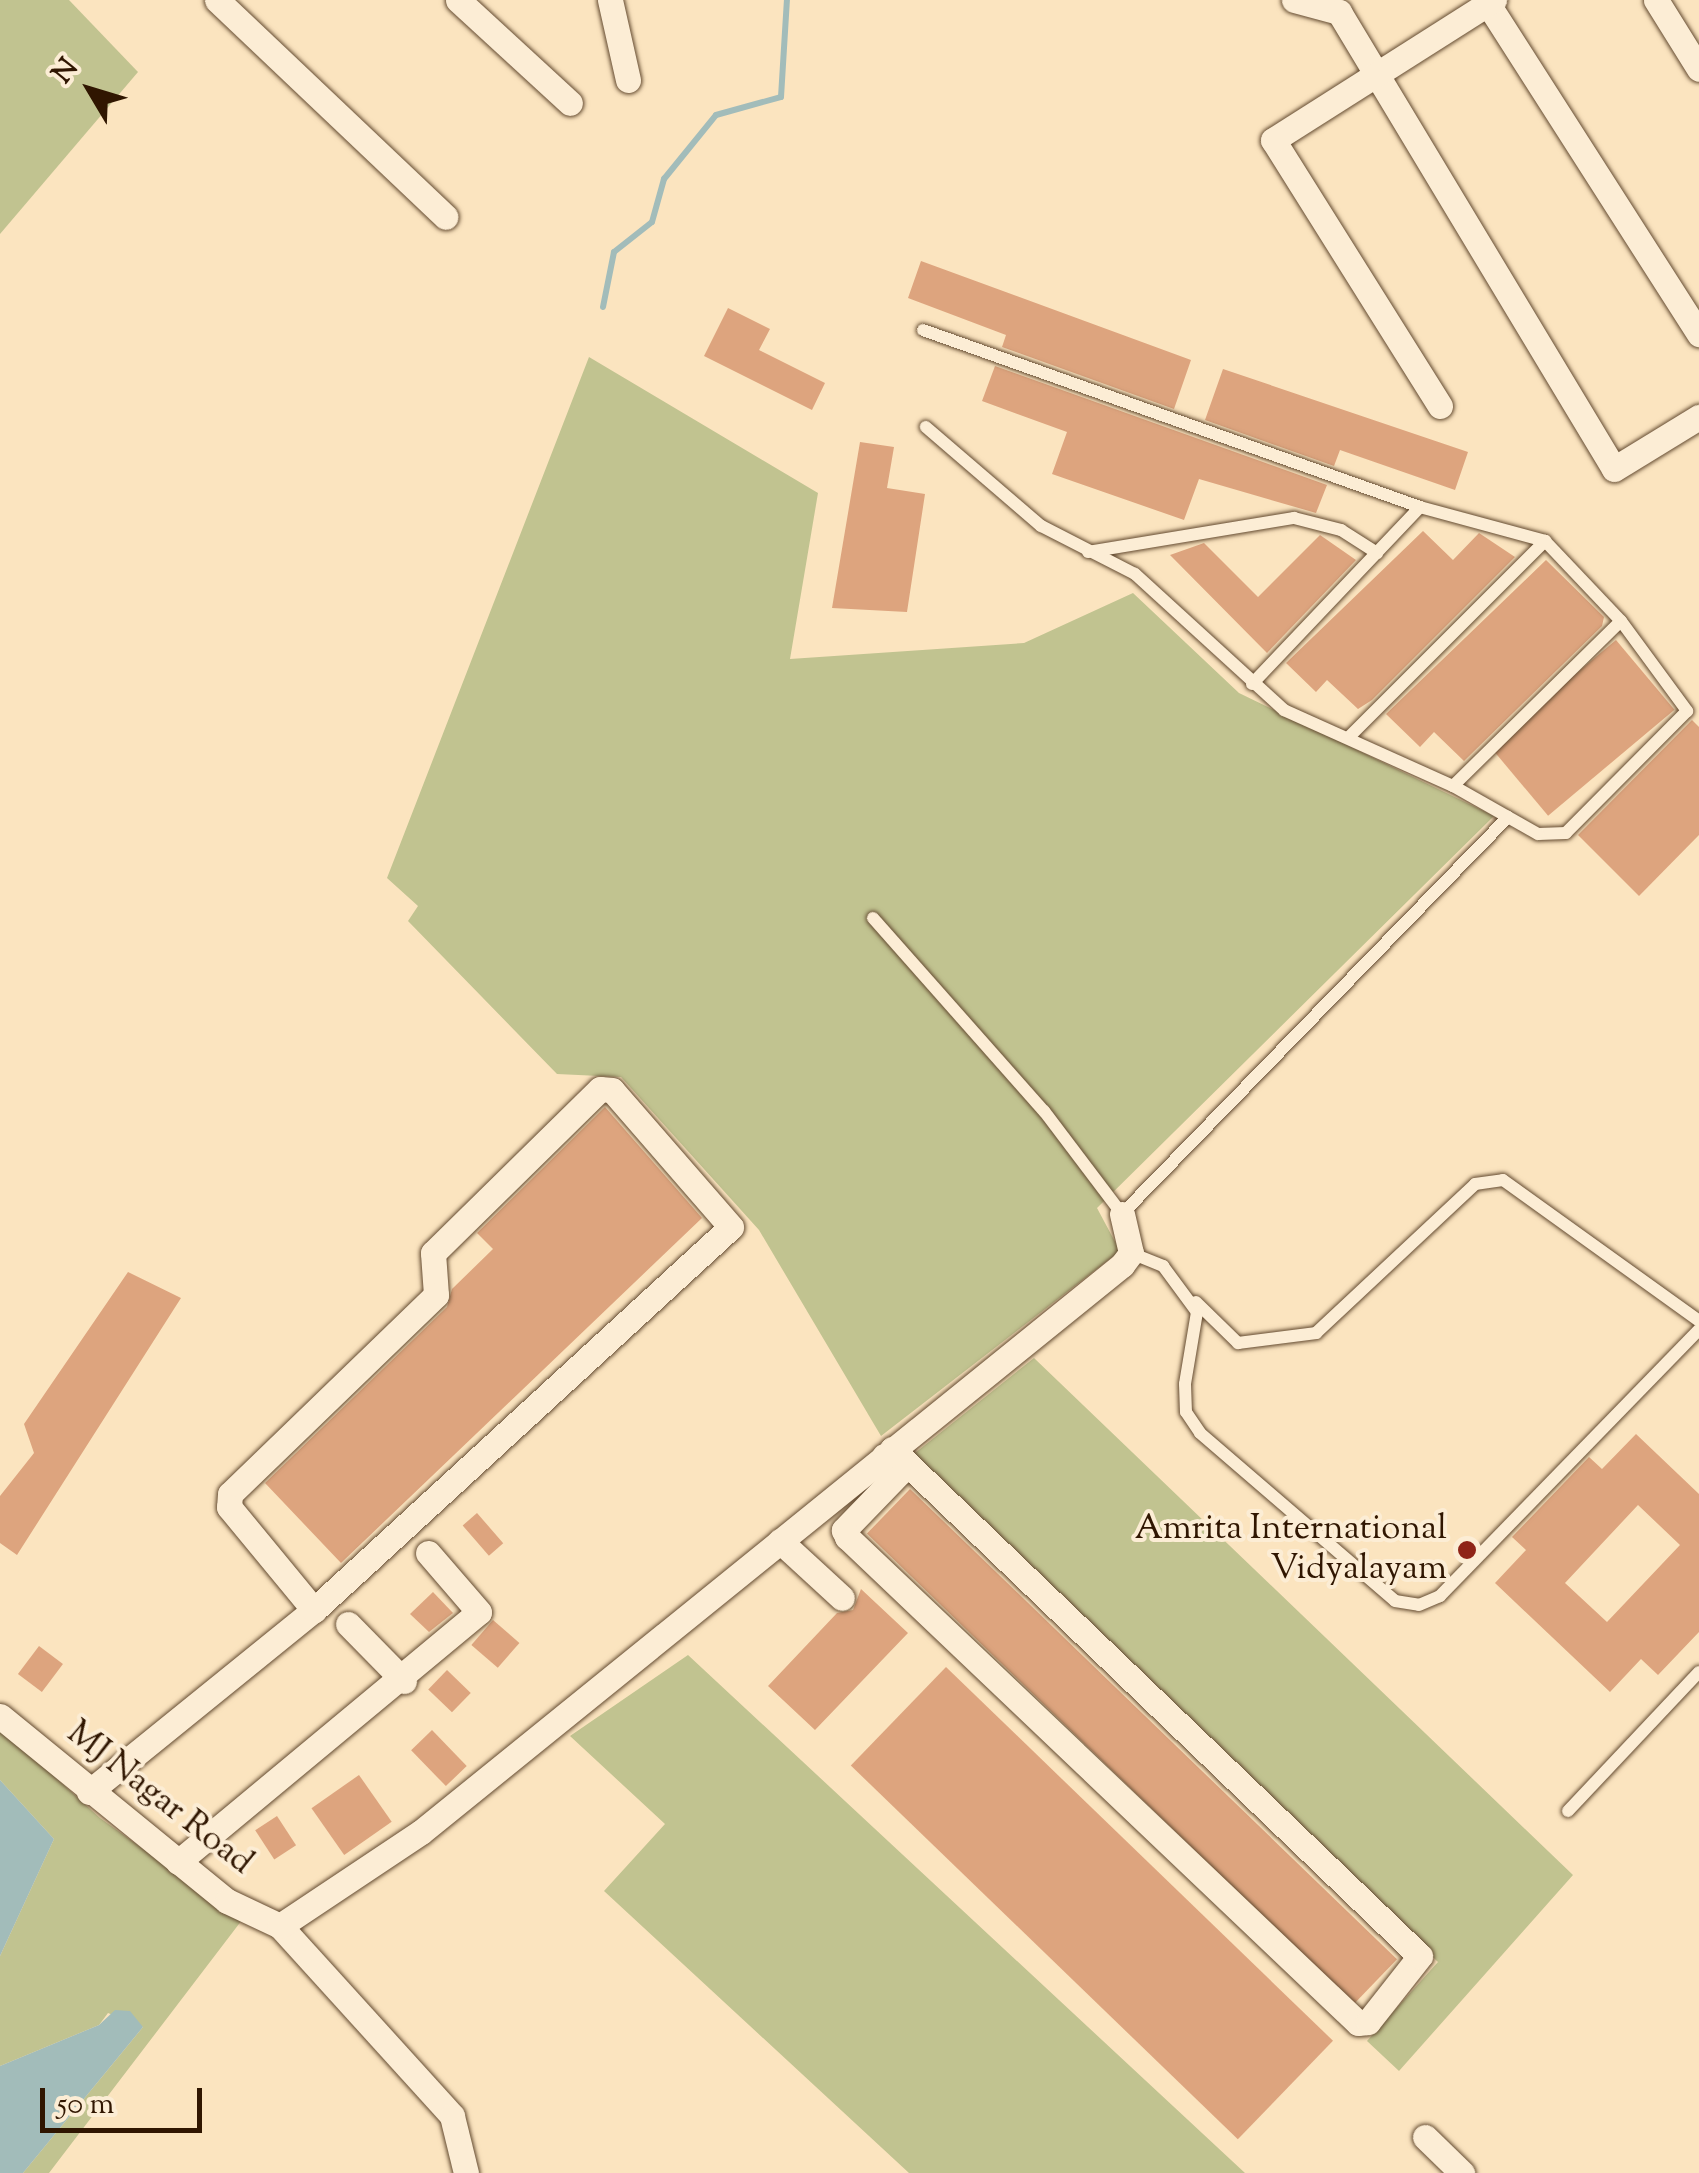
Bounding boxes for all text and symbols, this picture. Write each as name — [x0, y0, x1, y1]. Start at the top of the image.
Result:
north arrow — [40, 40, 140, 140]
text: N — [44, 50, 89, 93]
place label: Amrita International Vidyalayam — [1134, 1509, 1447, 1591]
marker: Amrita International Vidyalayam — [1456, 1539, 1478, 1561]
street label: MJ Nagar Road — [57, 1713, 261, 1885]
scale bar — [45, 2068, 208, 2130]
text: 50 m — [57, 2084, 114, 2127]

